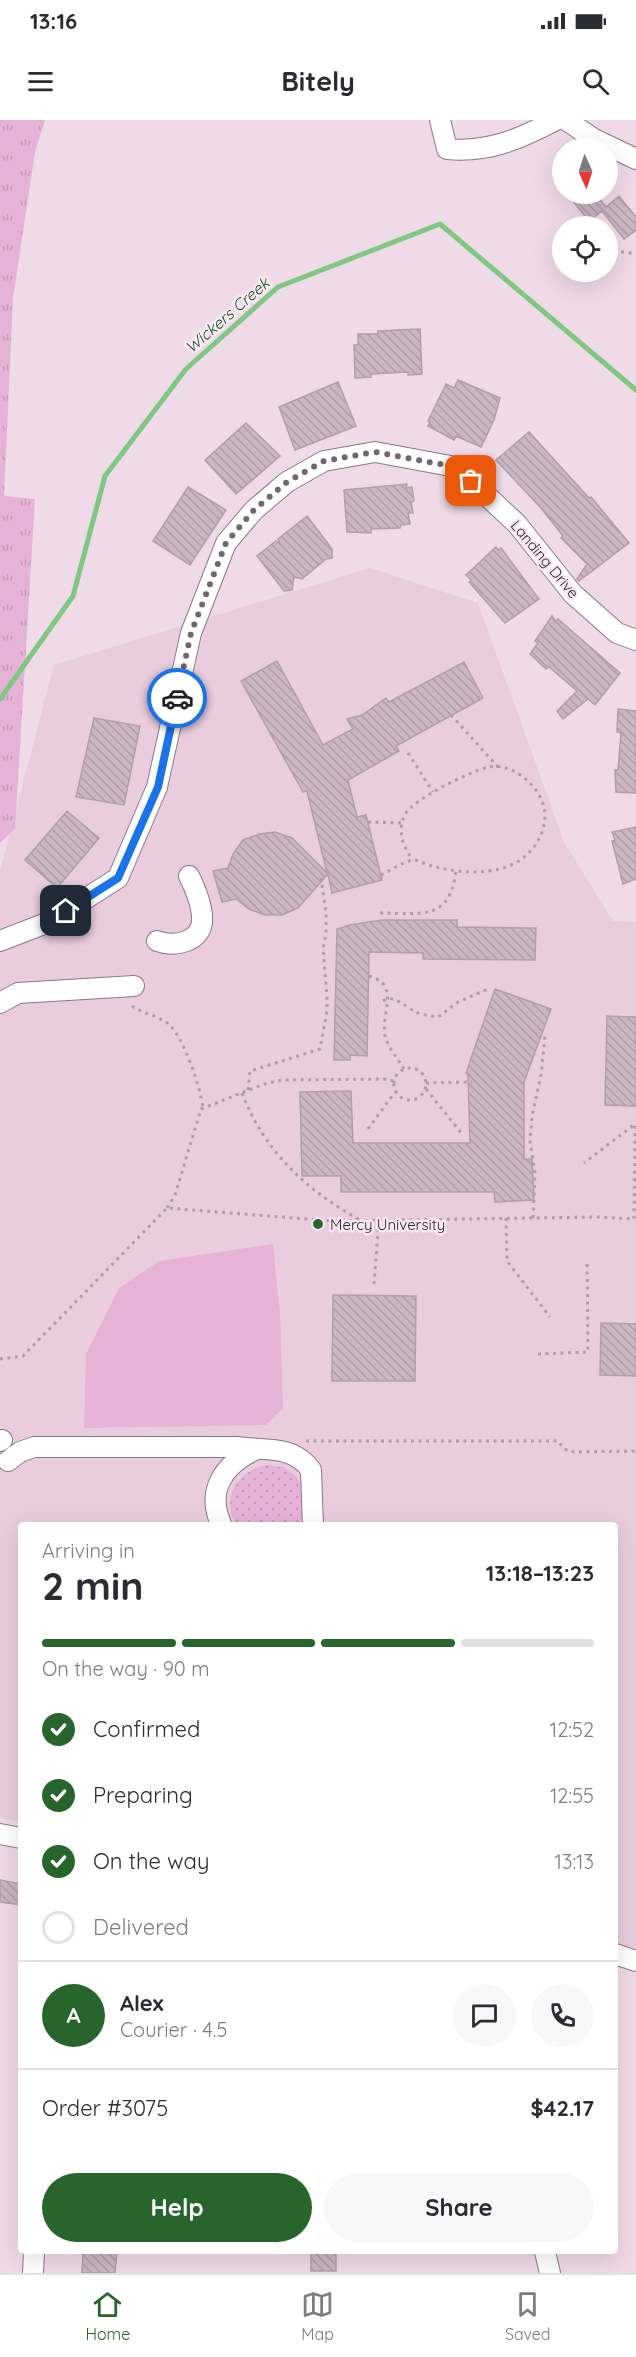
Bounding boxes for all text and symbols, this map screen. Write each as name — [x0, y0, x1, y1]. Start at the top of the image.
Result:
text: 13:16 — [30, 7, 77, 35]
text: Bitely — [281, 64, 355, 98]
icon: menu — [24, 65, 57, 98]
icon: search — [579, 65, 612, 98]
north arrow — [552, 138, 618, 204]
map controls — [552, 138, 618, 282]
button: locate — [552, 216, 618, 282]
water label: Wickers Creek — [181, 272, 274, 357]
pin — [445, 455, 496, 506]
icon: bag — [454, 464, 487, 497]
street label: Landing Drive — [507, 516, 583, 602]
courier — [147, 668, 207, 728]
icon: car — [161, 682, 194, 715]
pin — [40, 885, 91, 936]
icon: home — [49, 894, 82, 927]
place label: Mercy University — [330, 1215, 445, 1234]
marker: Mercy University — [311, 1217, 325, 1231]
text: Arriving in — [42, 1538, 135, 1563]
text: 13:18–13:23 — [486, 1559, 594, 1587]
text: 2 min — [42, 1561, 144, 1610]
text: On the way · 90 m — [42, 1656, 209, 1681]
icon: check — [42, 1713, 75, 1746]
text: Confirmed — [93, 1715, 200, 1743]
text: 12:52 — [550, 1717, 594, 1742]
icon: check — [42, 1779, 75, 1812]
text: Preparing — [93, 1781, 193, 1809]
text: 12:55 — [550, 1783, 594, 1808]
icon: check — [42, 1845, 75, 1878]
text: On the way — [93, 1847, 209, 1875]
text: 13:13 — [555, 1849, 594, 1874]
text: Delivered — [93, 1913, 189, 1941]
button: chat — [453, 1984, 516, 2047]
button: phone — [531, 1984, 594, 2047]
text: Alex — [120, 1989, 163, 2017]
text: A — [66, 2001, 81, 2029]
text: Courier · 4.5 — [120, 2017, 227, 2042]
text: Order #3075 — [42, 2094, 168, 2122]
text: $42.17 — [530, 2094, 594, 2122]
button: Help — [42, 2173, 312, 2242]
button: Share — [324, 2173, 594, 2242]
tab: Home — [85, 2288, 130, 2344]
tab: Map — [301, 2288, 334, 2344]
tab: Saved — [505, 2288, 551, 2344]

